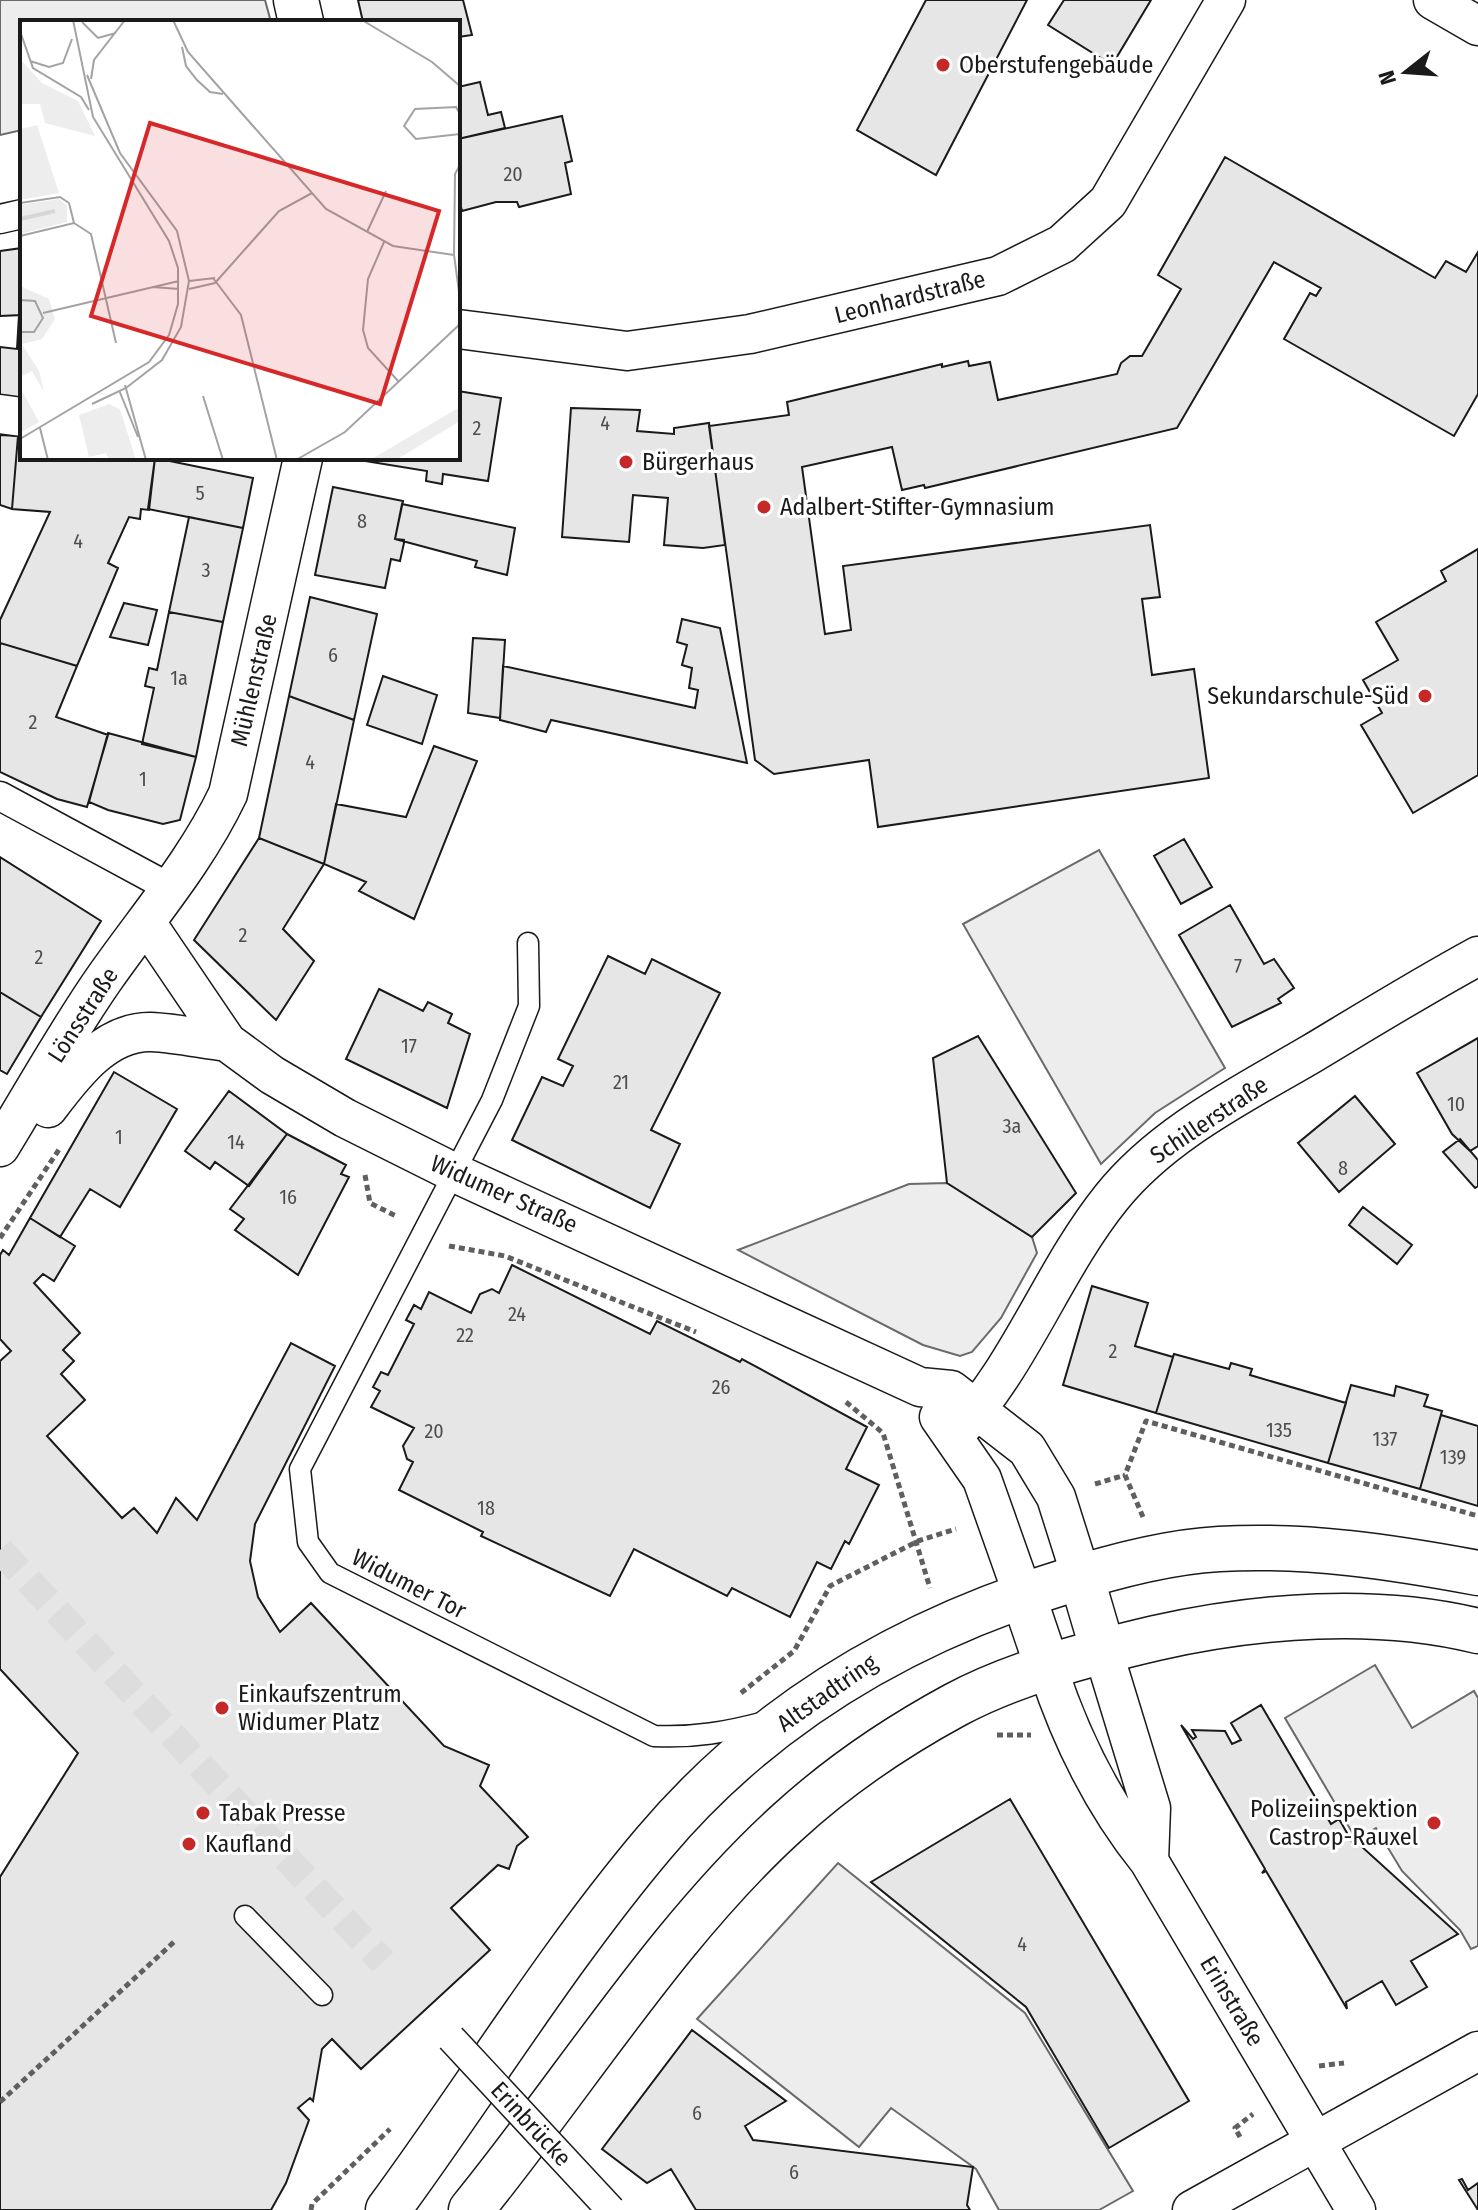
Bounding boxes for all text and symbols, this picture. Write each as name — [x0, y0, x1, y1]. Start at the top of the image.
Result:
inset map — [20, 20, 460, 460]
north arrow — [1366, 32, 1446, 112]
place label: Oberstufengebäude — [959, 51, 1153, 79]
marker: Oberstufengebäude — [934, 56, 952, 74]
text: N — [1373, 67, 1402, 88]
house number: 20 — [503, 162, 523, 186]
street label: Leonhardstraße — [832, 265, 988, 329]
house number: 4 — [600, 411, 610, 435]
house number: 2 — [473, 416, 482, 440]
place label: Bürgerhaus — [642, 448, 754, 476]
marker: Bürgerhaus — [617, 453, 635, 471]
house number: 5 — [195, 481, 205, 505]
place label: Adalbert-Stifter-Gymnasium — [780, 493, 1055, 521]
marker: Adalbert-Stifter-Gymnasium — [755, 498, 773, 516]
house number: 8 — [357, 509, 367, 533]
house number: 4 — [73, 529, 83, 553]
house number: 3 — [201, 558, 211, 582]
street label: Mühlenstraße — [225, 611, 283, 749]
house number: 6 — [328, 643, 338, 667]
house number: 1a — [170, 666, 188, 690]
place label: Sekundarschule-Süd — [1207, 682, 1409, 710]
marker: Sekundarschule-Süd — [1416, 687, 1434, 705]
house number: 2 — [29, 710, 38, 734]
house number: 4 — [305, 750, 315, 774]
house number: 1 — [139, 767, 147, 791]
house number: 2 — [239, 923, 248, 947]
house number: 2 — [35, 945, 44, 969]
house number: 7 — [1234, 954, 1242, 978]
street label: Lönsstraße — [42, 962, 124, 1068]
house number: 17 — [401, 1034, 417, 1058]
house number: 21 — [613, 1070, 629, 1094]
street label: Schillerstraße — [1145, 1071, 1273, 1169]
house number: 10 — [1447, 1092, 1465, 1116]
house number: 3a — [1003, 1114, 1021, 1138]
house number: 1 — [115, 1125, 123, 1149]
house number: 14 — [227, 1130, 245, 1154]
street label: Widumer Straße — [426, 1149, 582, 1239]
house number: 8 — [1338, 1156, 1348, 1180]
house number: 16 — [279, 1185, 297, 1209]
house number: 24 — [508, 1302, 526, 1326]
house number: 22 — [456, 1323, 474, 1347]
house number: 2 — [1109, 1339, 1118, 1363]
house number: 26 — [712, 1375, 730, 1399]
house number: 135 — [1266, 1418, 1292, 1442]
house number: 20 — [424, 1419, 444, 1443]
house number: 137 — [1373, 1427, 1397, 1451]
house number: 139 — [1440, 1445, 1466, 1469]
house number: 18 — [477, 1496, 495, 1520]
street label: Widumer Tor — [347, 1543, 471, 1625]
street label: Altstadtring — [772, 1648, 883, 1738]
place label: Einkaufszentrum Widumer Platz — [238, 1680, 402, 1736]
marker: Einkaufszentrum Widumer Platz — [213, 1699, 231, 1717]
place label: Polizeiinspektion Castrop-Rauxel — [1250, 1795, 1418, 1851]
place label: Tabak Presse — [219, 1799, 346, 1827]
marker: Tabak Presse — [194, 1804, 212, 1822]
marker: Polizeiinspektion Castrop-Rauxel — [1425, 1814, 1443, 1832]
place label: Kaufland — [205, 1830, 292, 1858]
marker: Kaufland — [180, 1835, 198, 1853]
house number: 4 — [1017, 1932, 1027, 1956]
street label: Erinstraße — [1194, 1951, 1270, 2051]
street label: Erinbrücke — [485, 2076, 577, 2172]
house number: 6 — [692, 2101, 702, 2125]
house number: 6 — [789, 2160, 799, 2184]

